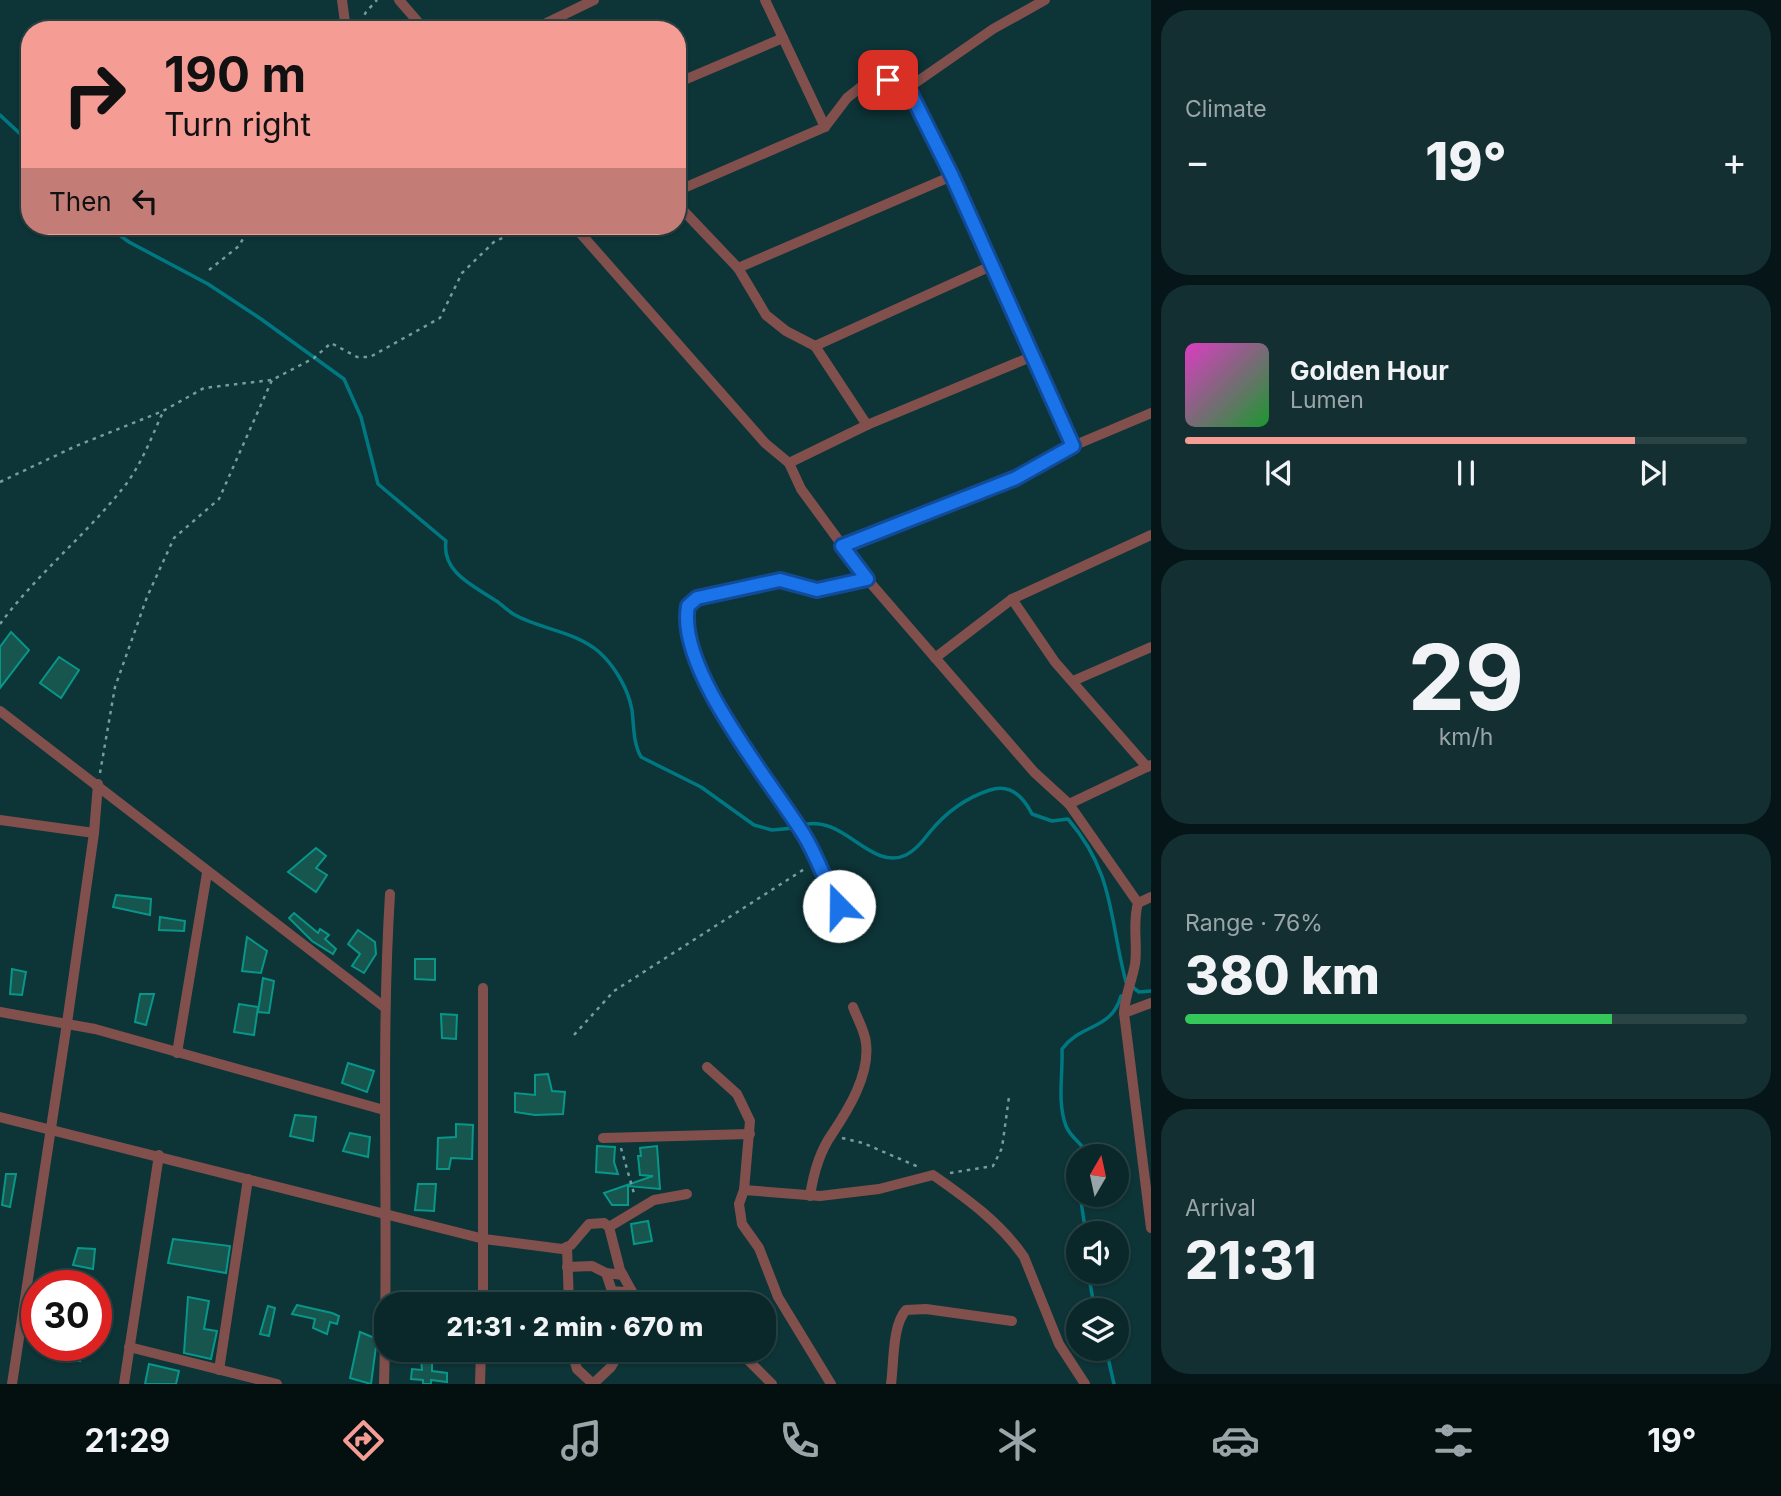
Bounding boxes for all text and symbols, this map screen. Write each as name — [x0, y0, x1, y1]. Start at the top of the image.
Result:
text: 190 m — [164, 45, 306, 104]
icon: right — [49, 49, 140, 140]
pin — [858, 50, 918, 110]
icon: arrive — [869, 61, 907, 99]
text: Climate — [1185, 95, 1267, 123]
text: Turn right — [164, 105, 311, 144]
text: 19° — [1425, 130, 1507, 193]
text: − — [1185, 138, 1210, 184]
text: + — [1722, 138, 1747, 184]
icon: left — [126, 182, 164, 220]
text: Then — [49, 186, 112, 217]
text: Golden Hour — [1290, 355, 1449, 386]
text: Lumen — [1290, 386, 1364, 414]
icon: previous — [1260, 454, 1298, 492]
icon: pause — [1447, 454, 1485, 492]
icon: next — [1634, 454, 1672, 492]
text: 29 — [1408, 622, 1524, 732]
text: km/h — [1439, 723, 1493, 751]
position arrow — [802, 869, 876, 943]
text: Range · 76% — [1185, 909, 1323, 937]
text: 380 km — [1185, 944, 1380, 1007]
north arrow — [1066, 1144, 1129, 1208]
map controls — [1066, 1144, 1129, 1361]
text: Arrival — [1185, 1194, 1256, 1222]
button: sound — [1066, 1221, 1129, 1284]
text: 21:31 — [1185, 1229, 1317, 1292]
speed limit sign: 30 — [21, 1270, 112, 1361]
button: layers — [1066, 1298, 1129, 1361]
text: 21:31 · 2 min · 670 m — [447, 1311, 703, 1342]
icon: directions — [339, 1416, 388, 1465]
icon: music — [557, 1416, 606, 1465]
icon: phone — [775, 1416, 824, 1465]
icon: climate — [993, 1416, 1042, 1465]
icon: car — [1211, 1416, 1260, 1465]
icon: filters — [1429, 1416, 1478, 1465]
text: 21:29 — [85, 1421, 170, 1460]
text: 19° — [1647, 1421, 1696, 1460]

